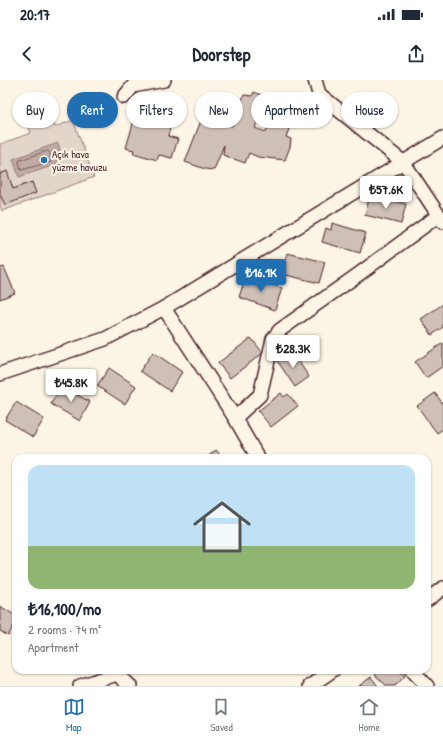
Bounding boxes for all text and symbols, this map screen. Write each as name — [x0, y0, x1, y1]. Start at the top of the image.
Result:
text: 20:17 — [20, 4, 50, 25]
text: Doorstep — [193, 42, 250, 67]
icon: back — [16, 43, 38, 65]
icon: share — [405, 43, 427, 65]
chip: Buy — [12, 92, 59, 128]
chip: Rent — [67, 92, 118, 128]
chip: Filters — [126, 92, 187, 128]
chip: New — [195, 92, 243, 128]
chip: Apartment — [251, 92, 333, 128]
chip: House — [341, 92, 398, 128]
place label: Açık hava yüzme havuzu — [52, 147, 108, 174]
marker: Açık hava yüzme havuzu — [39, 155, 49, 165]
pin: ₺57.6K — [353, 176, 419, 210]
text: ₺57.6K — [369, 180, 403, 198]
pin: ₺16.1K — [228, 259, 294, 293]
text: ₺16.1K — [245, 263, 277, 281]
pin: ₺28.3K — [260, 335, 326, 369]
text: ₺28.3K — [276, 339, 310, 357]
pin: ₺45.8K — [38, 369, 104, 403]
text: ₺45.8K — [54, 373, 88, 391]
icon: home — [186, 491, 258, 563]
text: ₺16,100/mo — [28, 597, 101, 620]
text: 2 rooms · 74 m² — [28, 620, 101, 638]
text: Apartment — [28, 638, 79, 656]
tab: Map — [63, 696, 85, 734]
tab: Saved — [210, 696, 233, 734]
tab: Home — [358, 696, 380, 734]

